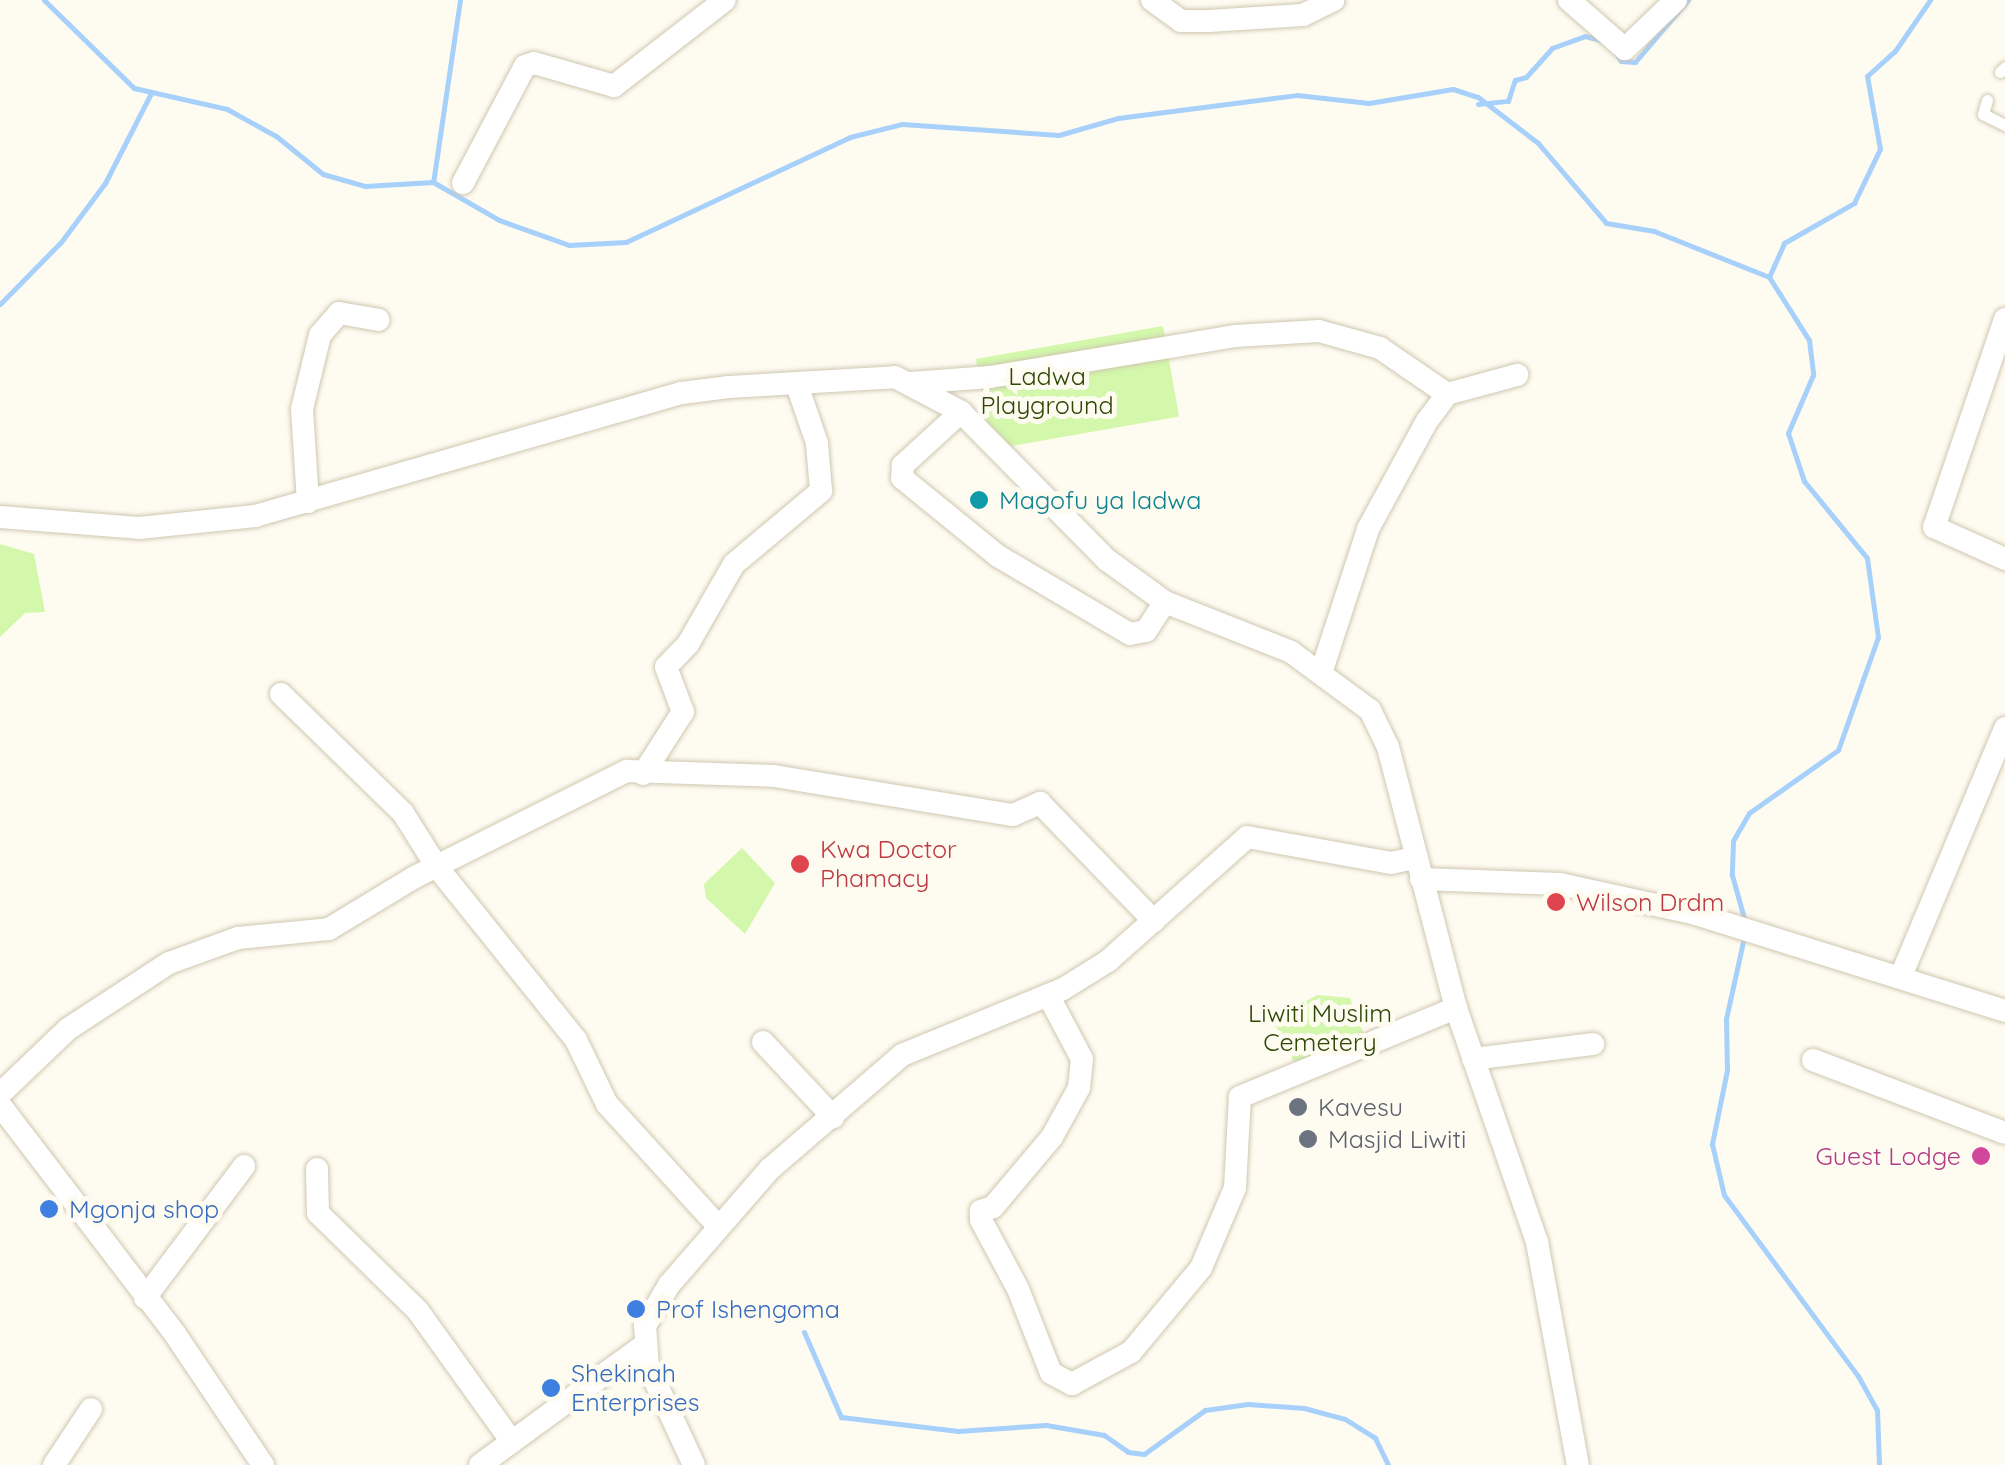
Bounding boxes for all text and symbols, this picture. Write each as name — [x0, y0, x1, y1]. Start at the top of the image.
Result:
park label: Ladwa Playground — [980, 362, 1114, 421]
place label: Magofu ya ladwa — [999, 485, 1201, 515]
marker: Magofu ya ladwa — [968, 489, 990, 511]
place label: Kwa Doctor Phamacy — [820, 835, 957, 894]
marker: Kwa Doctor Phamacy — [789, 853, 811, 875]
place label: Wilson Drdm — [1576, 887, 1724, 917]
marker: Wilson Drdm — [1545, 891, 1567, 913]
park label: Liwiti Muslim Cemetery — [1248, 999, 1392, 1058]
place label: Kavesu — [1318, 1092, 1403, 1122]
marker: Kavesu — [1287, 1096, 1309, 1118]
place label: Masjid Liwiti — [1328, 1124, 1466, 1154]
marker: Masjid Liwiti — [1297, 1128, 1319, 1150]
place label: Guest Lodge — [1815, 1141, 1961, 1171]
marker: Guest Lodge — [1970, 1145, 1992, 1167]
place label: Mgonja shop — [69, 1194, 219, 1224]
marker: Mgonja shop — [38, 1198, 60, 1220]
place label: Prof Ishengoma — [656, 1294, 840, 1324]
marker: Prof Ishengoma — [625, 1298, 647, 1320]
place label: Shekinah Enterprises — [571, 1359, 699, 1418]
marker: Shekinah Enterprises — [540, 1377, 562, 1399]

